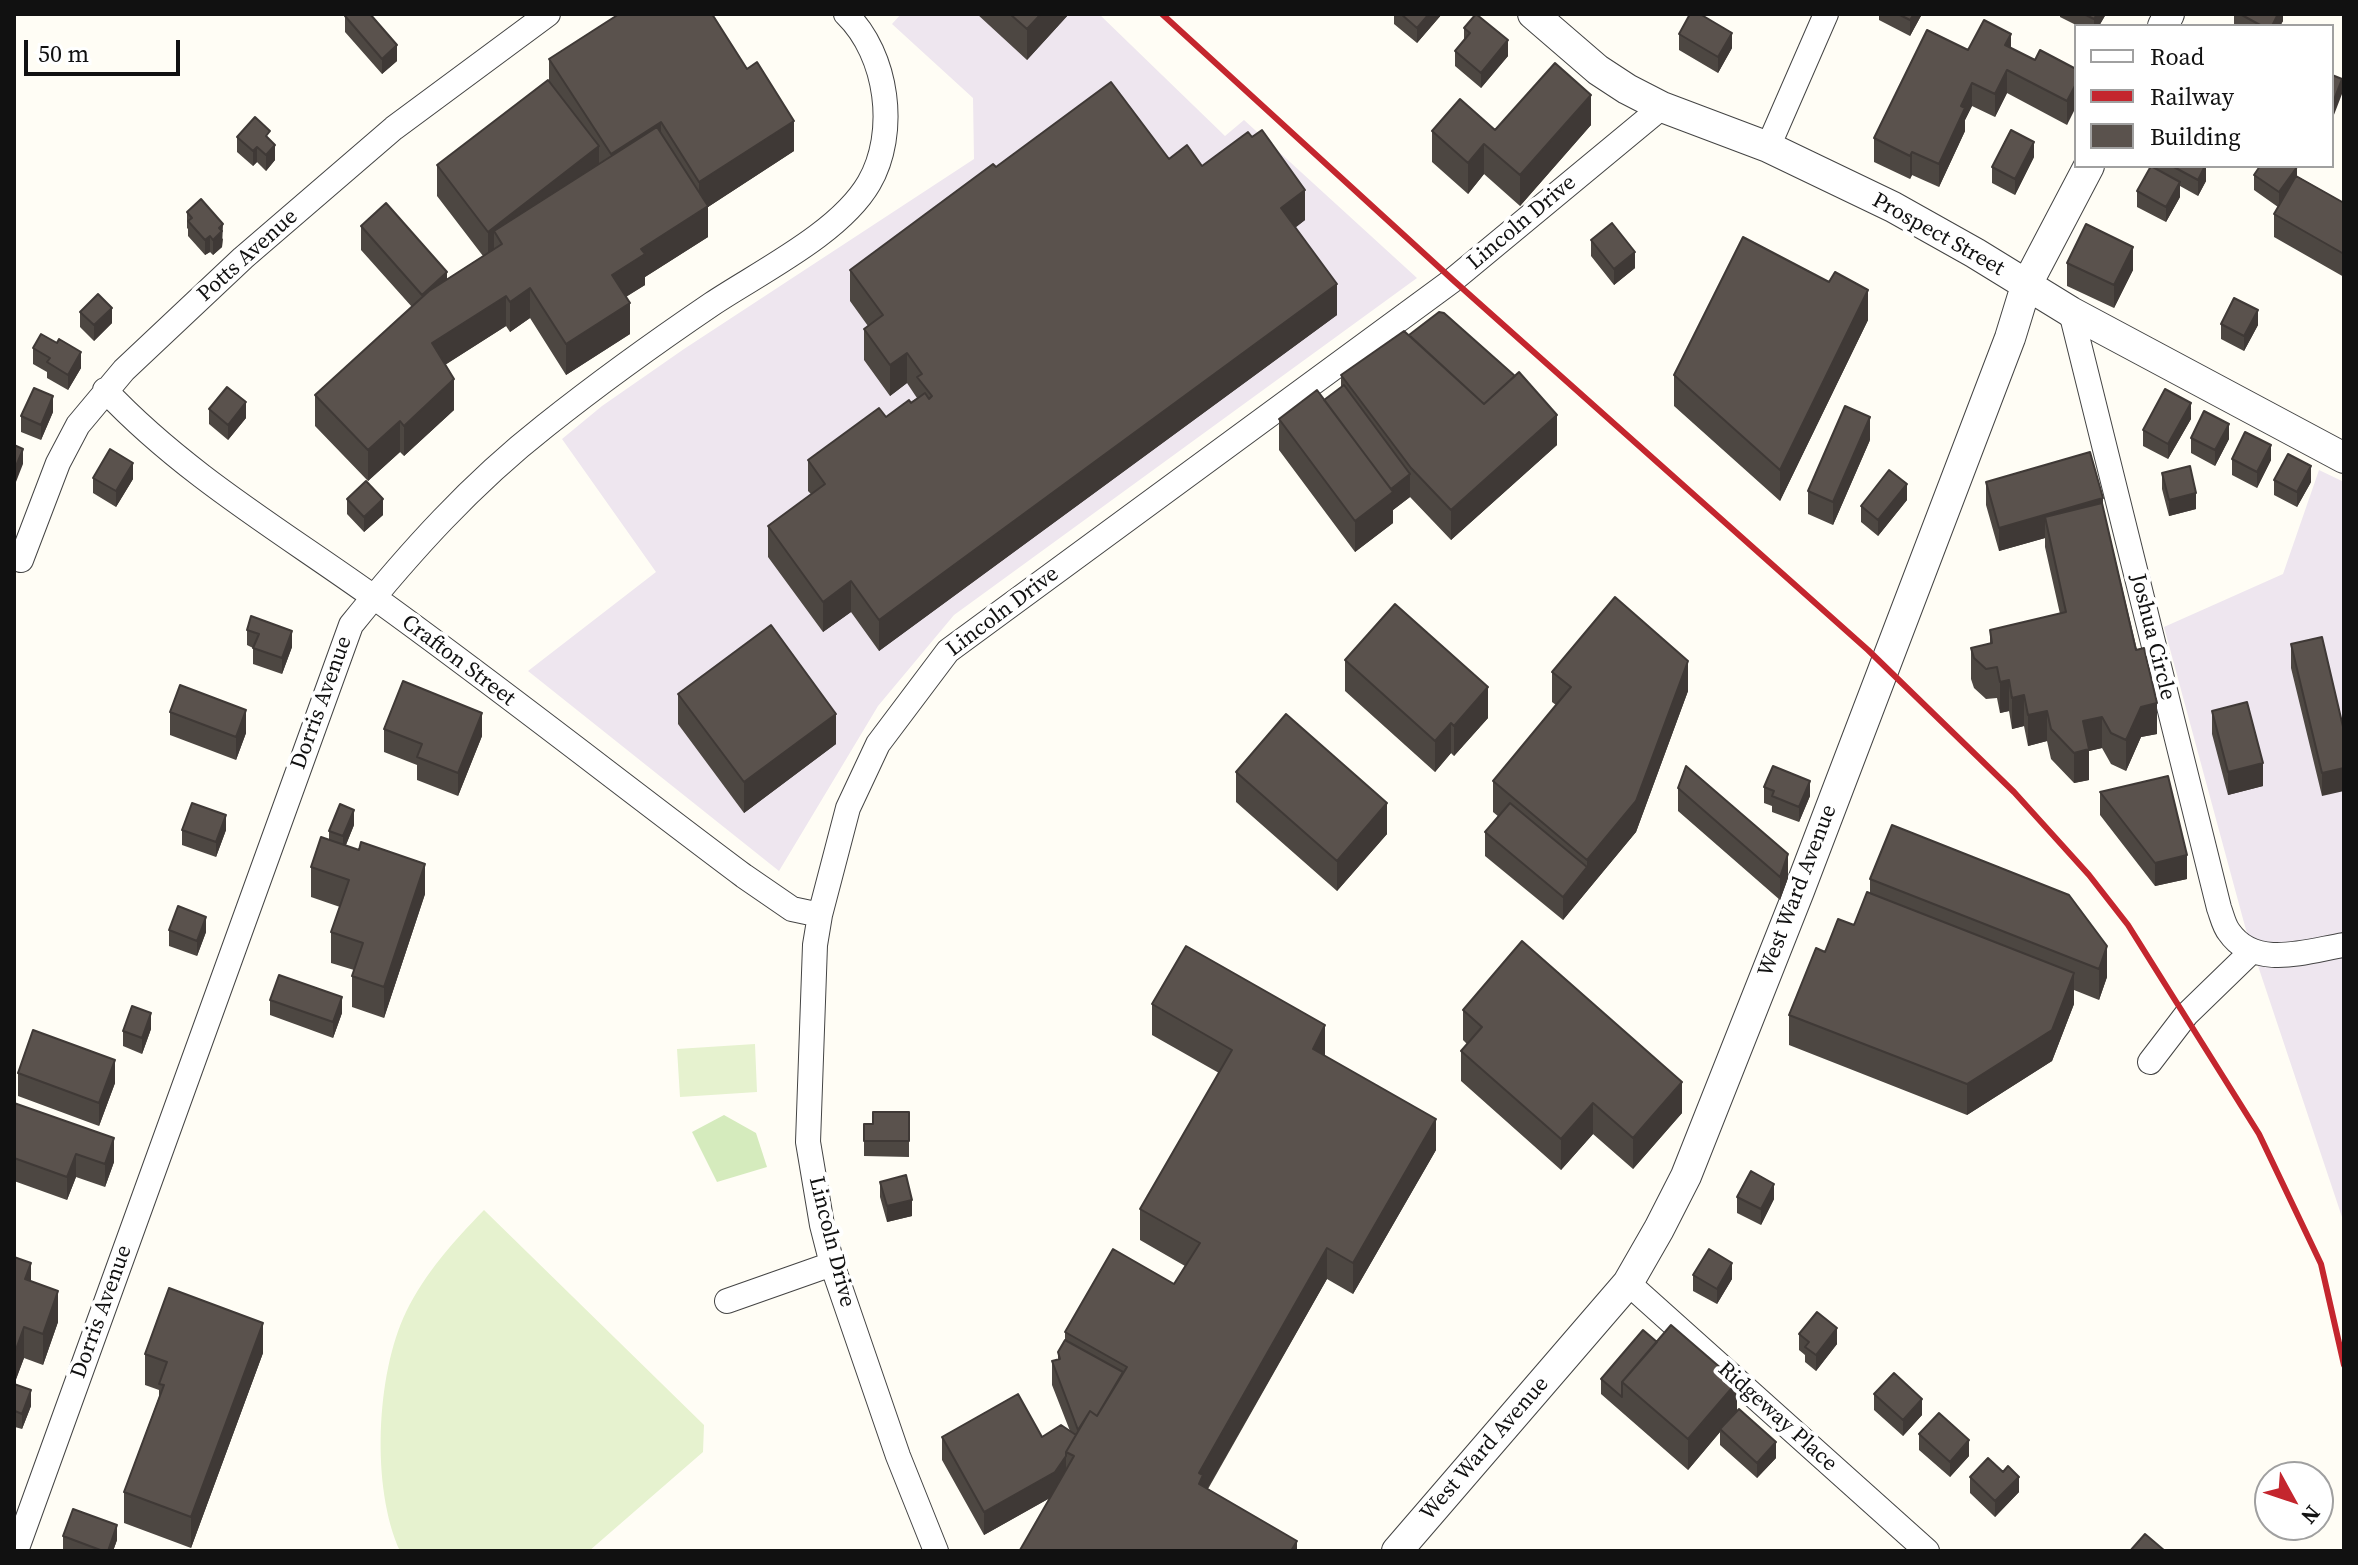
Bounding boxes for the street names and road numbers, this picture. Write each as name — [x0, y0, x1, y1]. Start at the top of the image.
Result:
street label: Lincoln Drive — [1462, 170, 1582, 276]
street label: Prospect Street — [1867, 188, 2009, 282]
street label: Potts Avenue — [192, 204, 304, 308]
street label: Lincoln Drive — [942, 561, 1064, 663]
street label: Joshua Circle — [2124, 571, 2180, 703]
street label: Crafton Street — [396, 610, 520, 712]
street label: Dorris Avenue — [286, 633, 358, 773]
street label: West Ward Avenue — [1753, 801, 1843, 981]
street label: Lincoln Drive — [802, 1174, 860, 1310]
street label: Dorris Avenue — [66, 1242, 138, 1382]
street label: Ridgeway Place — [1712, 1356, 1842, 1478]
street label: West Ward Avenue — [1415, 1372, 1555, 1526]

